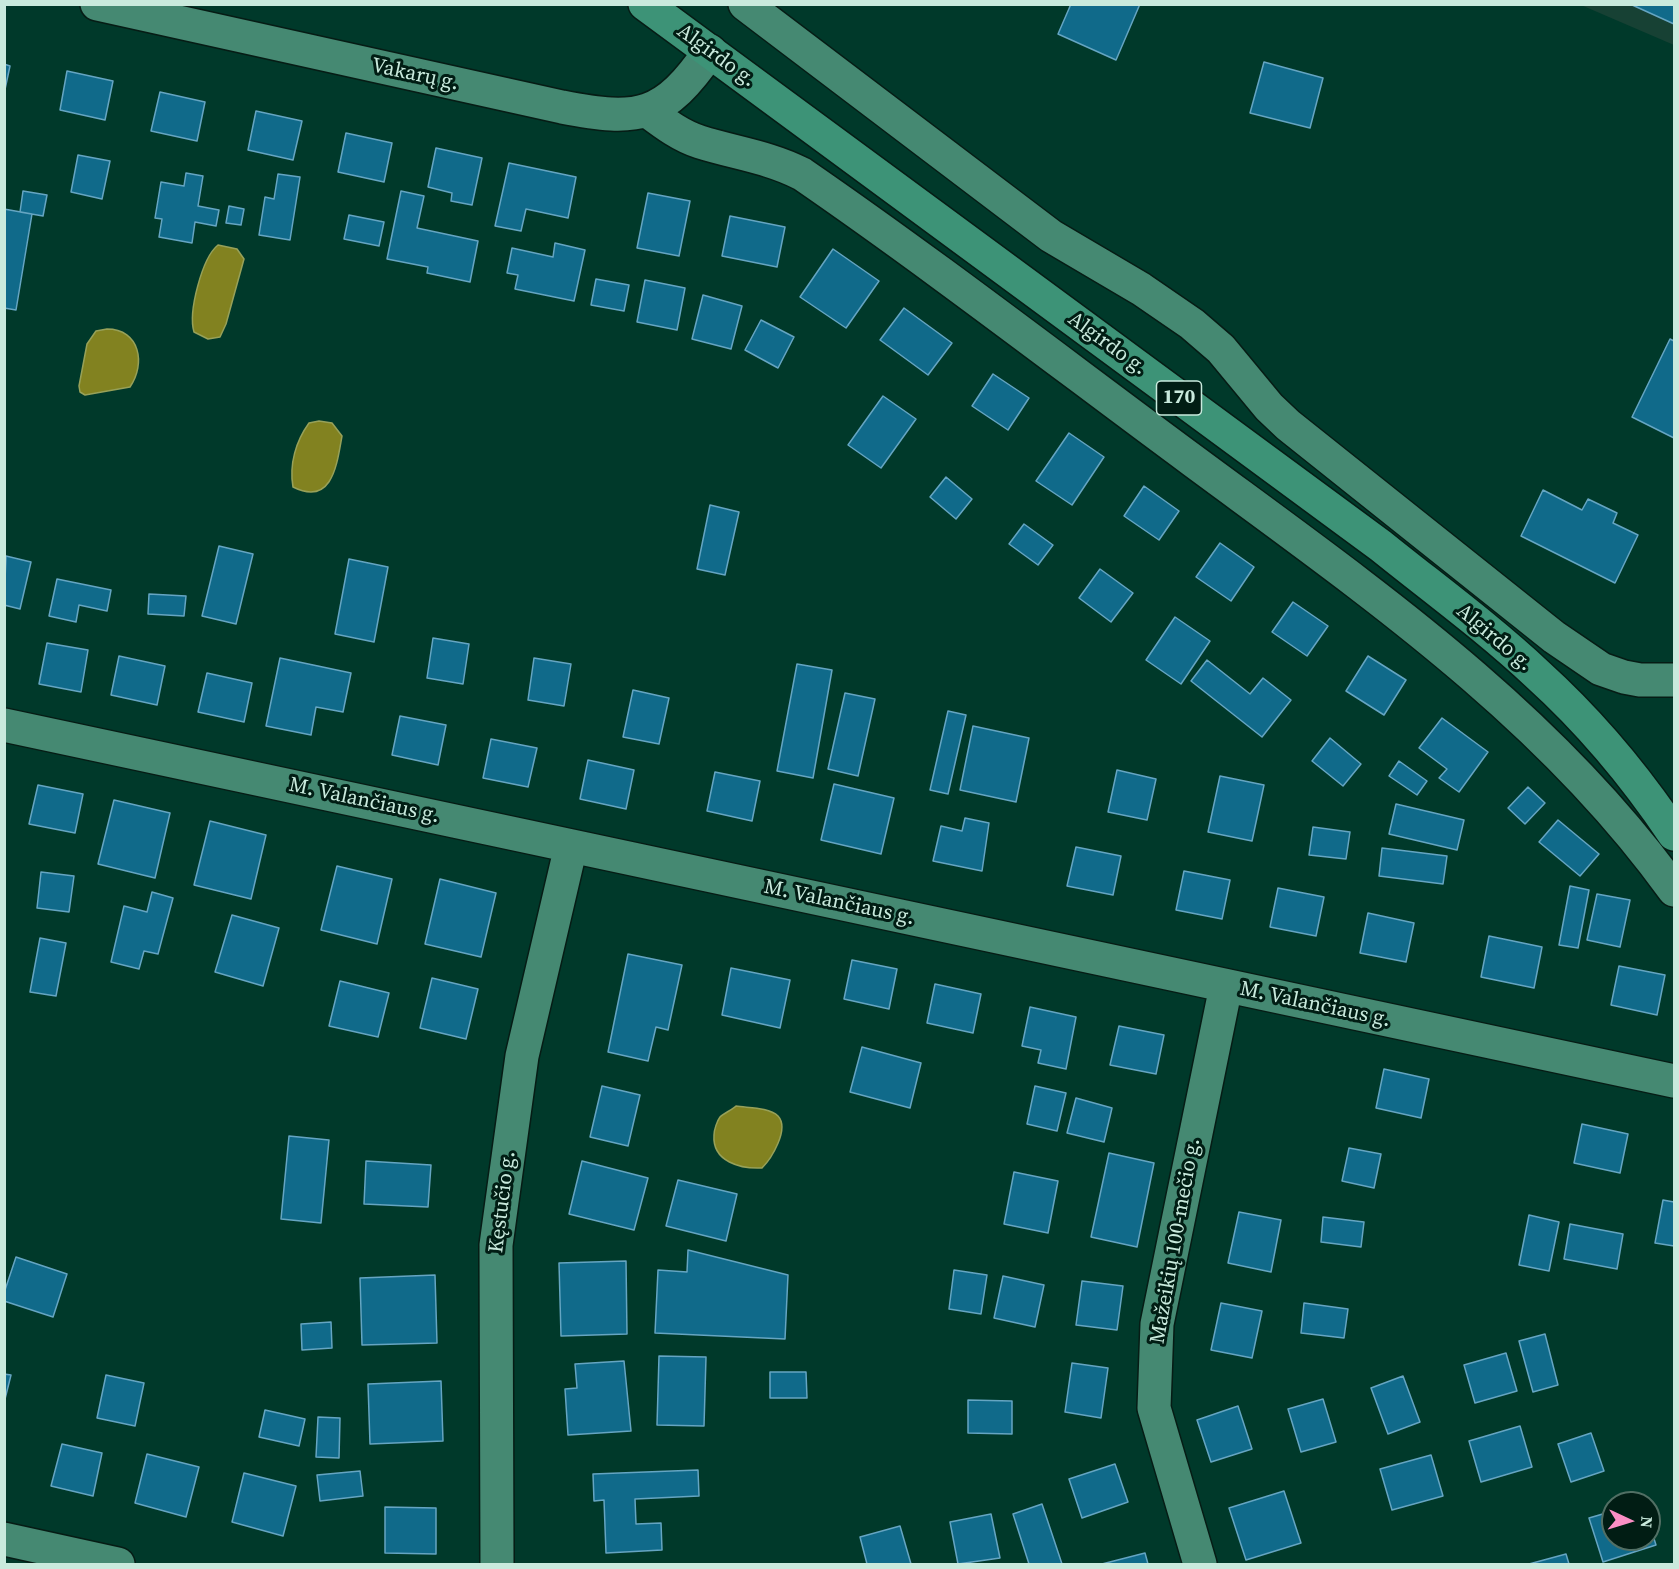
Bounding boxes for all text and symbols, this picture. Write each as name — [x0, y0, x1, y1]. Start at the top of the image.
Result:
street label: Algirdo g. — [672, 19, 760, 93]
street label: Vakarų g. — [369, 53, 461, 97]
street label: Algirdo g. — [1063, 307, 1151, 381]
road number: 170 — [1156, 381, 1202, 415]
street label: Algirdo g. — [1451, 599, 1537, 677]
street label: M. Valančiaus g. — [286, 773, 442, 829]
street label: M. Valančiaus g. — [761, 875, 917, 931]
street label: M. Valančiaus g. — [1237, 977, 1393, 1033]
street label: Mažeikių 100-mečio g. — [1145, 1136, 1207, 1346]
street label: Kęstučio g. — [484, 1150, 522, 1254]
north arrow — [1601, 1491, 1661, 1551]
text: N — [1636, 1516, 1658, 1529]

